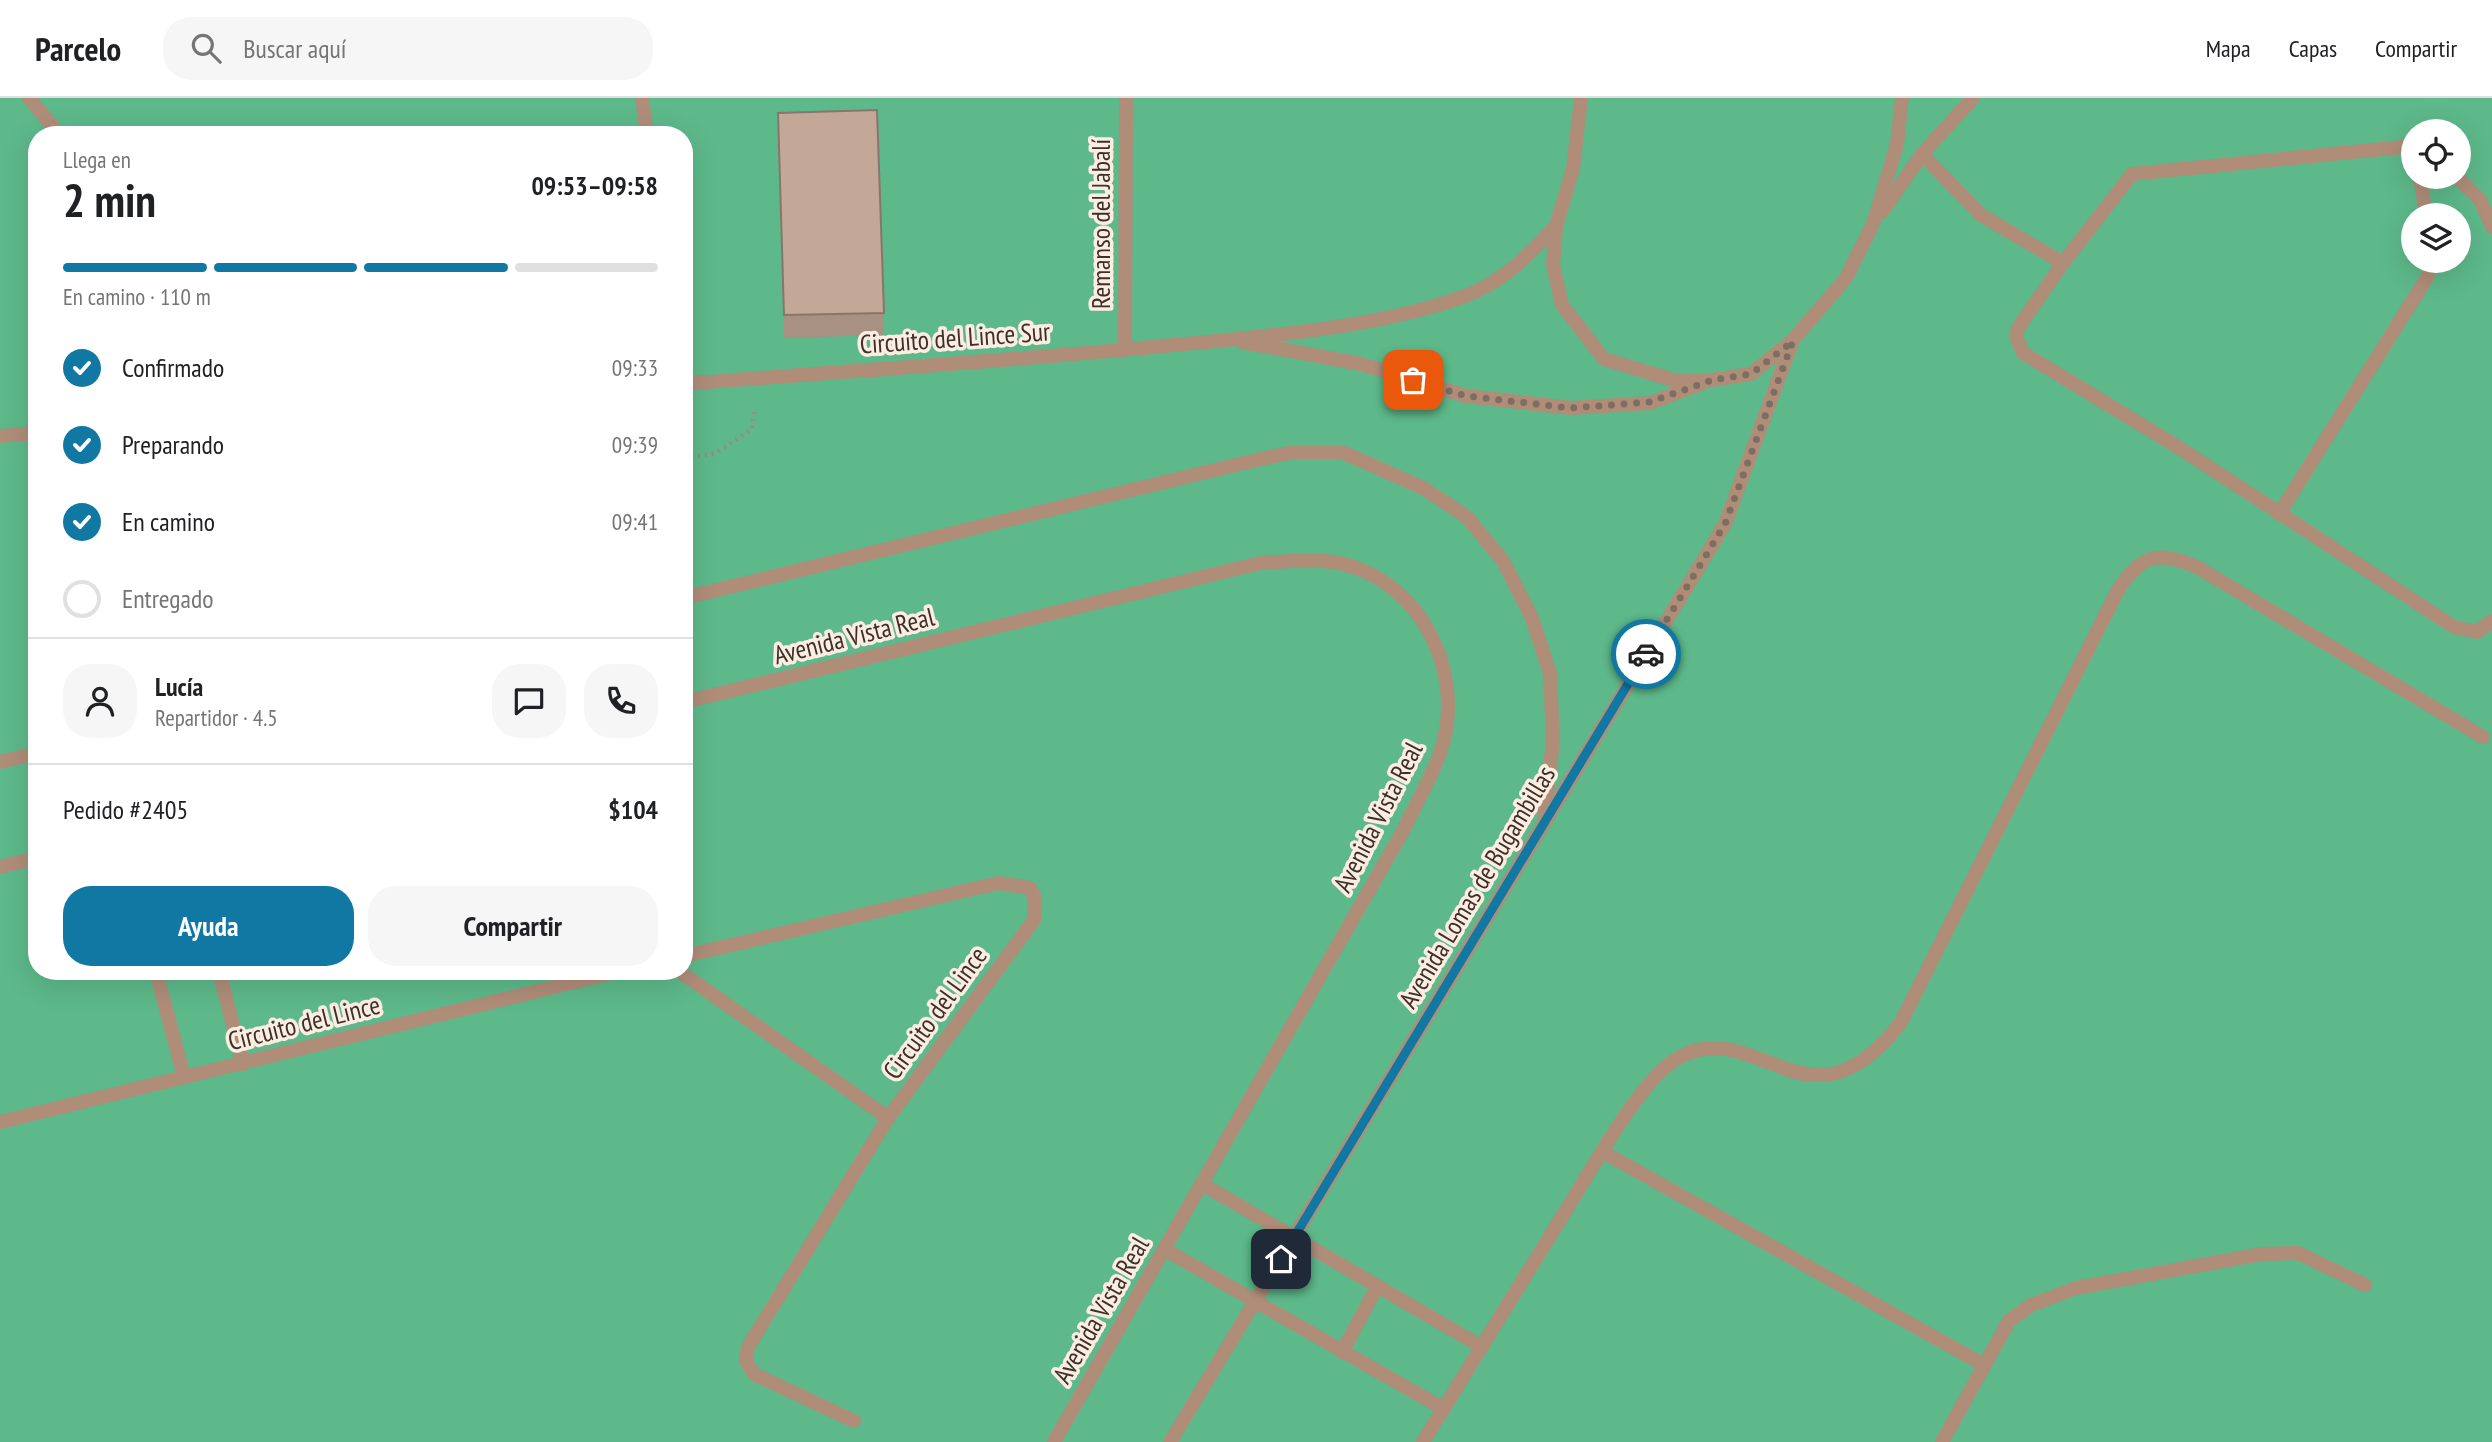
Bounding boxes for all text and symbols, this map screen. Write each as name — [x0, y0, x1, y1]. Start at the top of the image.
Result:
search box — [163, 17, 653, 80]
text: Parcelo — [35, 27, 121, 70]
icon: search — [187, 29, 225, 67]
text: Buscar aquí — [243, 32, 346, 65]
text: Mapa — [2206, 33, 2251, 64]
text: Capas — [2289, 33, 2337, 64]
text: Compartir — [2375, 33, 2457, 64]
map controls — [2401, 119, 2471, 273]
button: locate — [2401, 119, 2471, 189]
street label: Remanso del Jabalí — [1084, 139, 1117, 309]
text: Llega en — [63, 145, 131, 174]
text: 09:53–09:58 — [531, 169, 658, 202]
text: 2 min — [63, 170, 156, 230]
button: layers — [2401, 203, 2471, 273]
text: En camino · 110 m — [63, 282, 211, 311]
street label: Circuito del Lince Sur — [859, 314, 1051, 361]
icon: check — [63, 349, 101, 387]
pin — [1383, 350, 1443, 410]
text: Confirmado — [122, 351, 224, 384]
text: 09:33 — [612, 353, 658, 382]
icon: bag — [1394, 361, 1432, 399]
icon: check — [63, 426, 101, 464]
text: Preparando — [122, 428, 224, 461]
text: 09:39 — [612, 430, 658, 459]
icon: check — [63, 503, 101, 541]
text: En camino — [122, 505, 215, 538]
text: 09:41 — [612, 507, 658, 536]
text: Entregado — [122, 582, 214, 615]
street label: Avenida Vista Real — [770, 600, 937, 671]
courier — [1611, 619, 1681, 689]
icon: car — [1627, 635, 1665, 673]
button: person — [63, 664, 137, 738]
button: chat — [492, 664, 566, 738]
button: phone — [584, 664, 658, 738]
text: Lucía — [155, 670, 203, 703]
text: Repartidor · 4.5 — [155, 703, 278, 732]
street label: Avenida Vista Real — [1326, 736, 1430, 897]
street label: Avenida Lomas de Bugambillas — [1391, 760, 1562, 1014]
text: Pedido #2405 — [63, 793, 188, 826]
text: $104 — [608, 793, 658, 826]
button: Ayuda — [63, 886, 354, 966]
button: Compartir — [368, 886, 658, 966]
street label: Circuito del Lince — [876, 940, 994, 1085]
street label: Circuito del Lince — [224, 988, 383, 1057]
pin — [1251, 1229, 1311, 1289]
street label: Avenida Vista Real — [1045, 1230, 1156, 1389]
icon: home — [1262, 1240, 1300, 1278]

